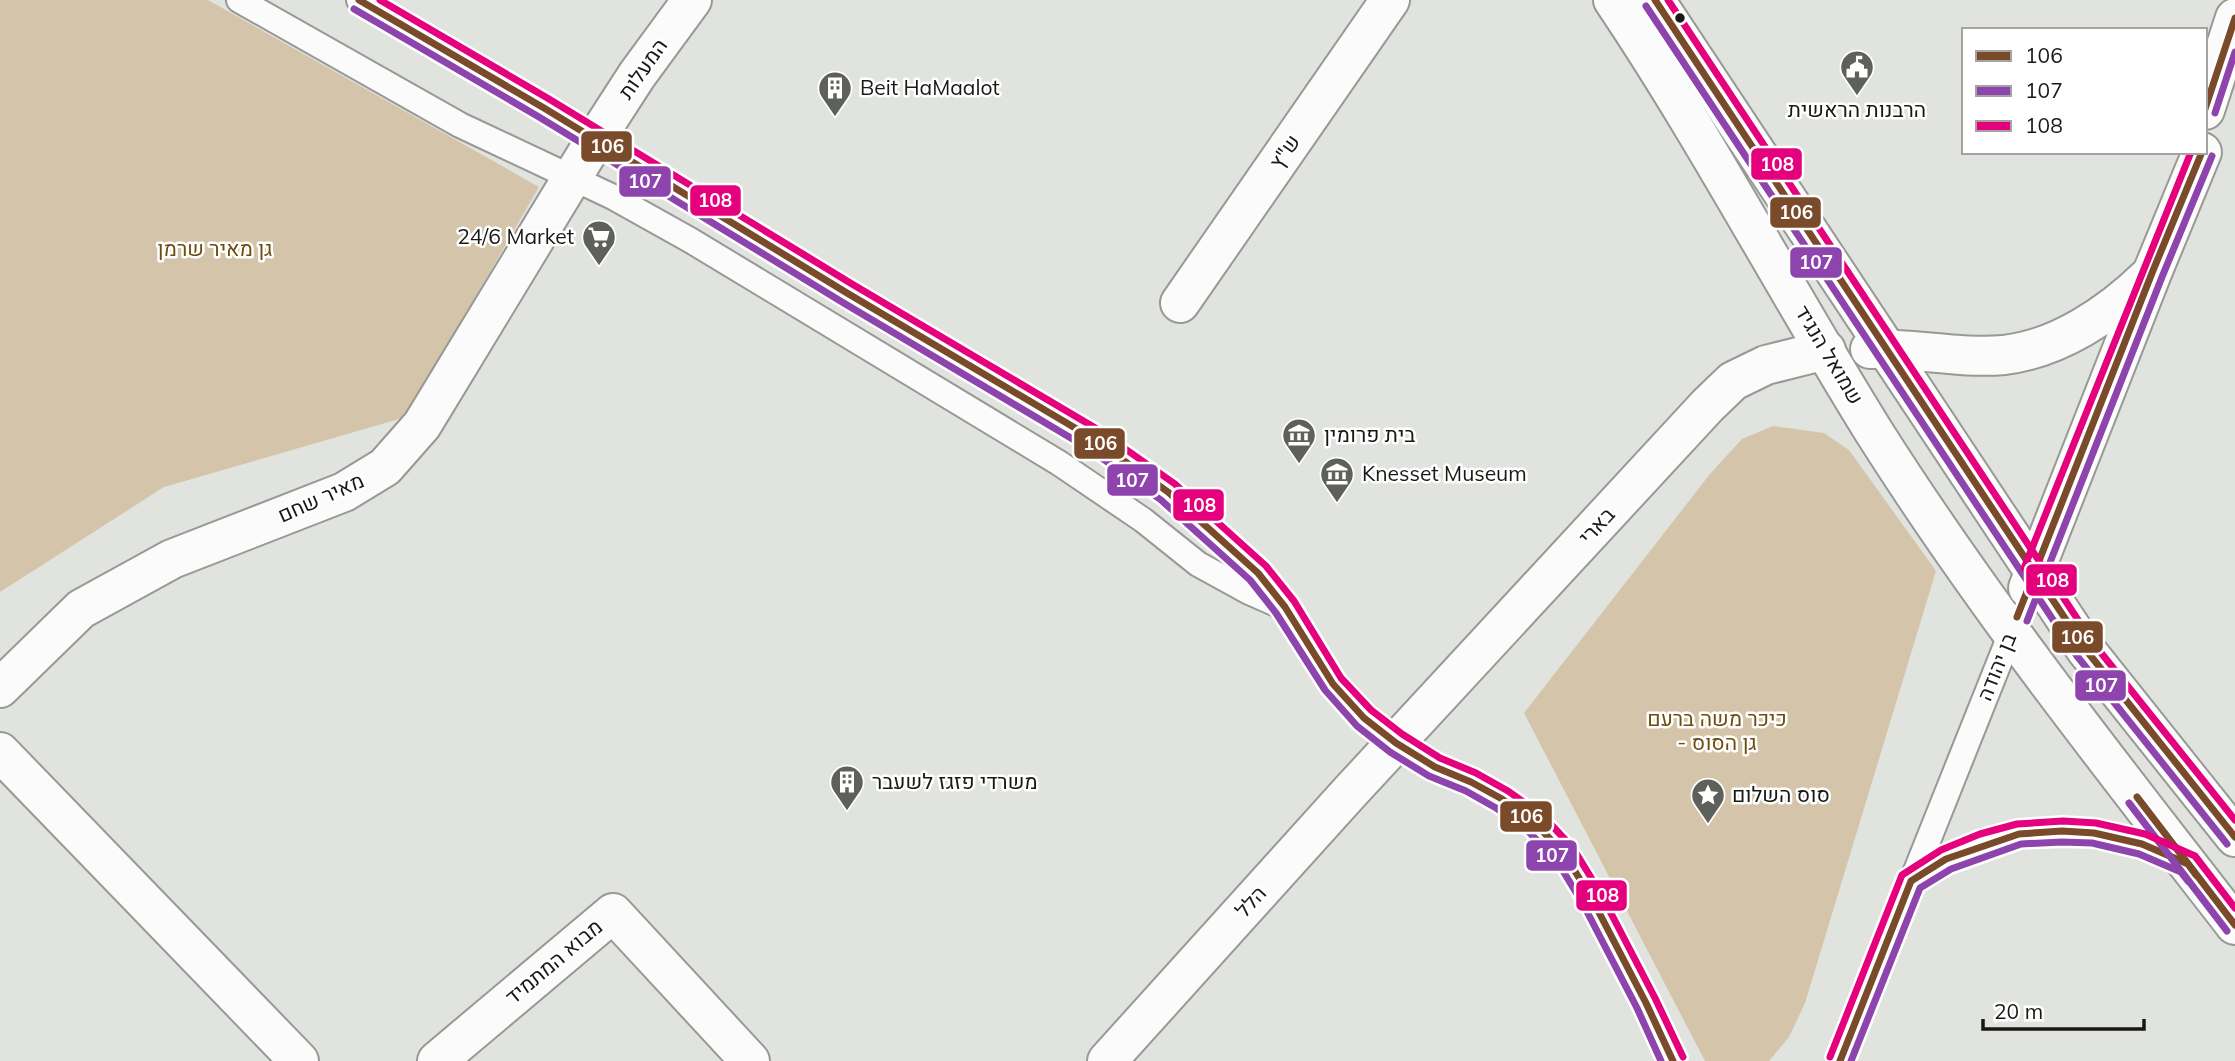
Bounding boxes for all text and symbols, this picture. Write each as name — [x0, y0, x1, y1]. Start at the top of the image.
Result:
unlabelled marker — [1673, 11, 1687, 25]
legend — [1962, 28, 2207, 154]
street label: המעלות — [612, 33, 672, 104]
text: 106 — [2025, 42, 2063, 68]
public building icon: הרבנות הראשית — [1838, 48, 1876, 97]
building icon: Beit HaMaalot — [816, 69, 854, 118]
place label: Beit HaMaalot — [860, 74, 1000, 100]
text: 107 — [2025, 77, 2063, 103]
place label: הרבנות הראשית — [1788, 96, 1926, 122]
text: 108 — [2025, 112, 2063, 138]
street label: ש"ץ — [1263, 129, 1305, 174]
line badge: 106 — [580, 130, 633, 163]
text: 106 — [590, 134, 624, 158]
line badge: 108 — [1750, 147, 1803, 181]
text: 108 — [1760, 152, 1794, 176]
line badge: 107 — [618, 165, 672, 198]
text: 107 — [628, 169, 662, 193]
line badge: 108 — [689, 184, 742, 217]
text: 108 — [698, 188, 732, 212]
line badge: 106 — [1769, 196, 1822, 229]
text: 106 — [1779, 200, 1813, 224]
supermarket icon: 24/6 Market — [580, 218, 618, 267]
place label: 24/6 Market — [457, 223, 574, 249]
park label: גן מאיר שרמן — [158, 235, 272, 261]
line badge: 107 — [1789, 246, 1843, 279]
text: 107 — [1799, 250, 1833, 274]
street label: שמואל הנגיד — [1790, 300, 1870, 409]
museum icon: בית פרומין — [1280, 416, 1318, 465]
place label: בית פרומין — [1324, 421, 1415, 447]
line badge: 106 — [1073, 427, 1126, 460]
text: 106 — [1083, 431, 1117, 455]
museum icon: Knesset Museum — [1318, 455, 1356, 504]
place label: Knesset Museum — [1362, 460, 1527, 486]
line badge: 107 — [1106, 463, 1159, 497]
street label: מאיר שחם — [273, 467, 368, 528]
text: 107 — [1115, 468, 1149, 492]
line badge: 108 — [1172, 488, 1225, 522]
text: 108 — [1182, 493, 1216, 517]
street label: בארי — [1573, 501, 1620, 549]
line badge: 108 — [2025, 563, 2078, 597]
text: 108 — [2035, 568, 2069, 592]
line badge: 106 — [2051, 620, 2104, 654]
text: 106 — [2060, 625, 2094, 649]
street label: בן יהודה — [1971, 629, 2021, 704]
line badge: 107 — [2074, 669, 2127, 702]
text: 107 — [2084, 673, 2118, 697]
park label: כיכר משה ברעם - גן הסוס — [1647, 705, 1787, 755]
building icon: משרדי פזגז לשעבר — [828, 763, 866, 812]
place label: משרדי פזגז לשעבר — [872, 768, 1038, 794]
place icon: סוס השלום — [1689, 776, 1727, 825]
place label: סוס השלום — [1732, 781, 1830, 807]
line badge: 106 — [1499, 800, 1553, 833]
text: 106 — [1509, 804, 1543, 828]
line badge: 107 — [1525, 839, 1578, 872]
text: 107 — [1535, 843, 1569, 867]
line badge: 108 — [1575, 879, 1628, 912]
street label: הלל — [1229, 880, 1271, 923]
text: 108 — [1585, 883, 1619, 907]
street label: מבוא המתמיד — [499, 913, 607, 1009]
scale bar — [1983, 988, 2144, 1032]
text: 20 m — [1994, 998, 2043, 1024]

